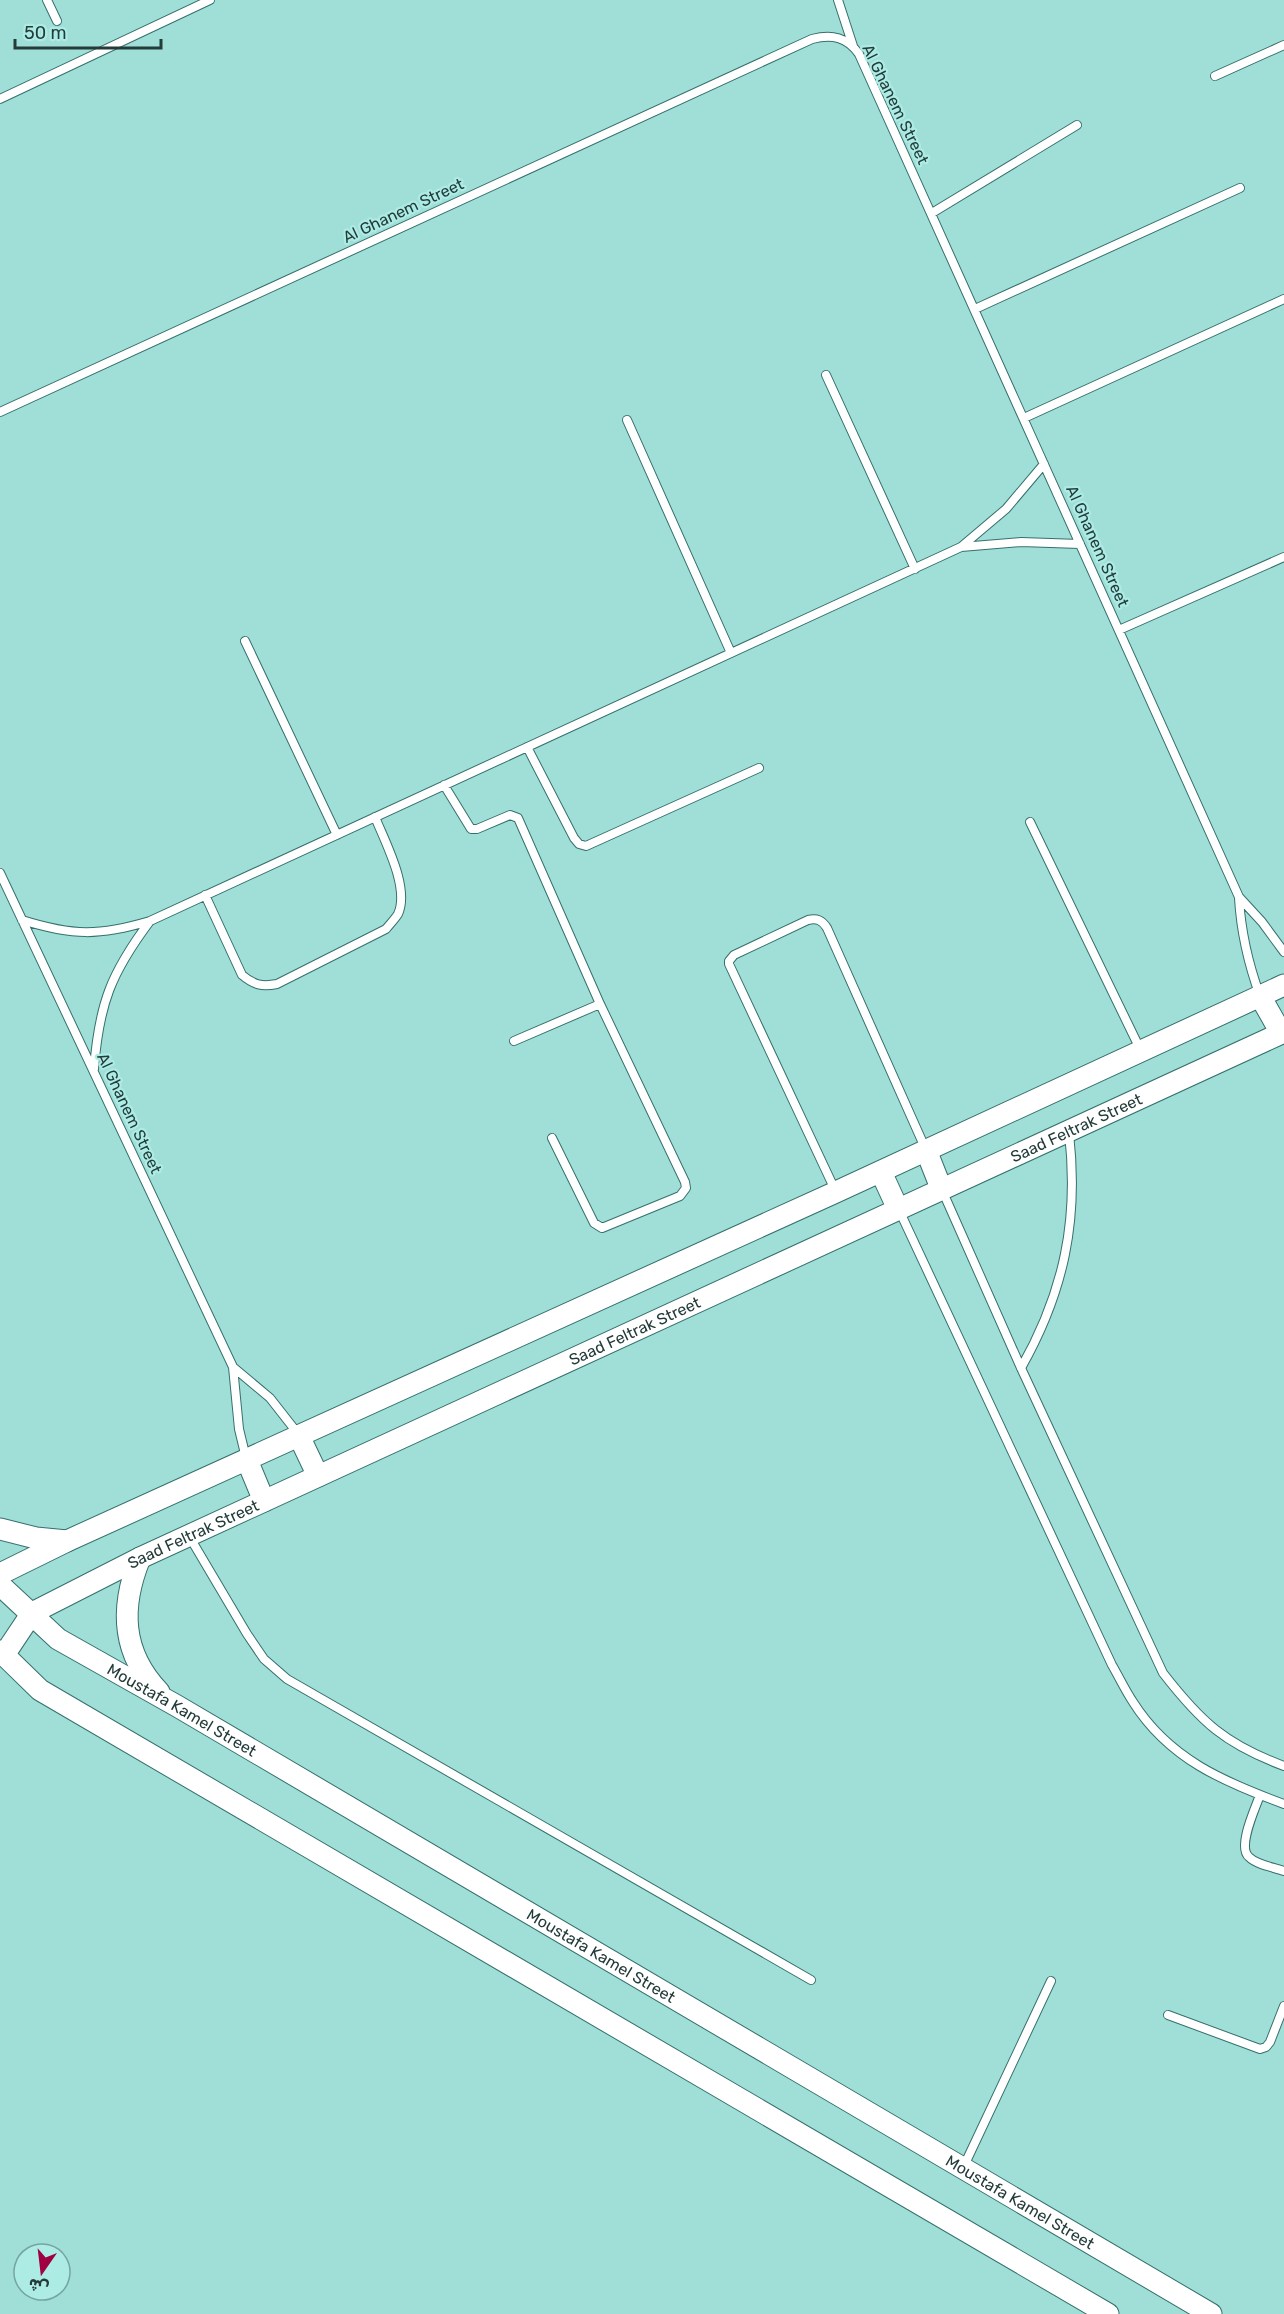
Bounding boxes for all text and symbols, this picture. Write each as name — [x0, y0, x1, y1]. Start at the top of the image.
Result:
scale bar — [15, 12, 160, 50]
text: 50 m — [24, 22, 67, 44]
street label: Al Ghanem Street — [858, 41, 933, 167]
street label: Al Ghanem Street — [340, 174, 467, 247]
street label: Al Ghanem Street — [1062, 482, 1133, 610]
street label: Al Ghanem Street — [93, 1050, 166, 1177]
street label: Saad Feltrak Street — [1008, 1090, 1145, 1166]
street label: Saad Feltrak Street — [566, 1293, 703, 1369]
street label: Saad Feltrak Street — [124, 1496, 262, 1573]
street label: Moustafa Kamel Street — [104, 1660, 260, 1761]
street label: Moustafa Kamel Street — [523, 1905, 679, 2007]
street label: Moustafa Kamel Street — [942, 2151, 1098, 2253]
north arrow — [12, 2242, 72, 2302]
text: ش — [26, 2274, 51, 2298]

